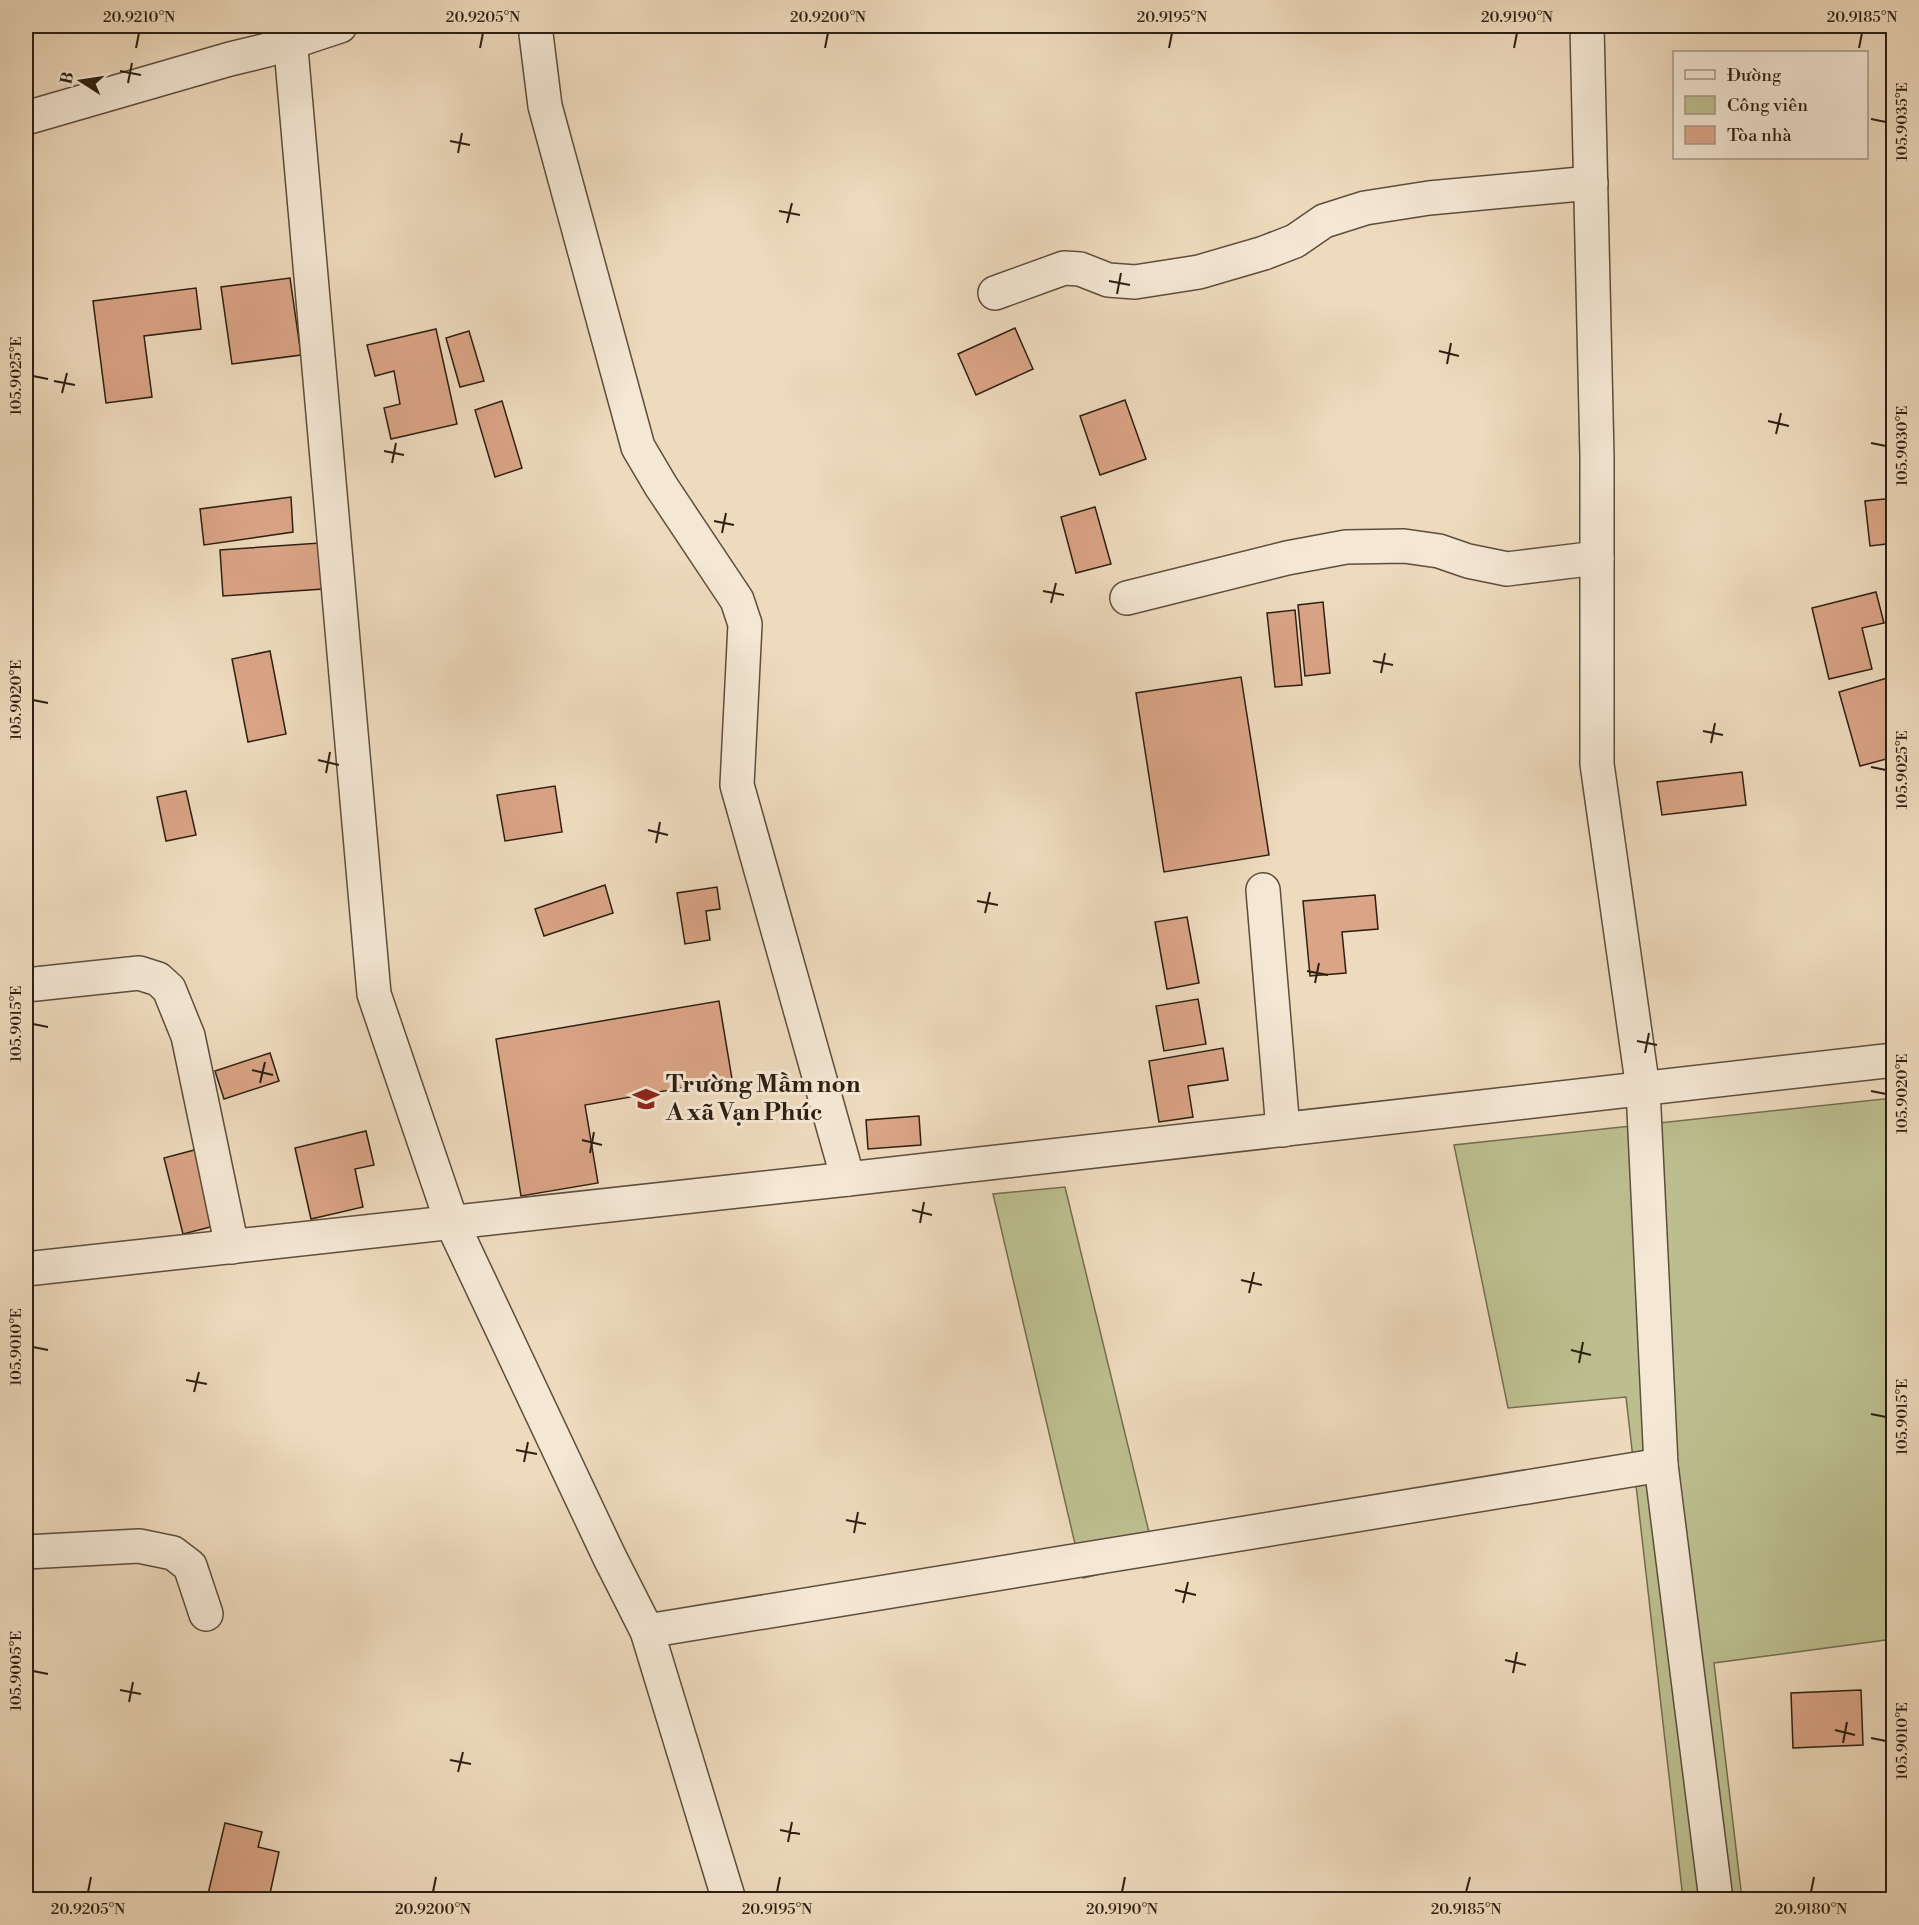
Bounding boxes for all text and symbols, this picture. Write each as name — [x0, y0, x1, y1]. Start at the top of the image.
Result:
text: 20.9210°N — [103, 8, 175, 27]
text: 20.9205°N — [446, 8, 520, 27]
text: 20.9200°N — [790, 8, 866, 27]
text: 20.9195°N — [1137, 8, 1207, 27]
text: 20.9190°N — [1481, 8, 1553, 27]
text: 20.9185°N — [1827, 8, 1897, 27]
north arrow — [51, 51, 111, 111]
legend — [1673, 51, 1868, 159]
text: Đường — [1727, 64, 1782, 87]
text: B — [56, 70, 78, 86]
text: 105.9035°E — [1893, 83, 1912, 161]
text: Công viên — [1727, 94, 1808, 117]
text: Tòa nhà — [1727, 124, 1792, 147]
text: 105.9025°E — [7, 336, 26, 416]
text: 105.9030°E — [1893, 406, 1912, 486]
text: 105.9020°E — [7, 660, 26, 740]
text: 105.9025°E — [1893, 730, 1912, 810]
text: 105.9015°E — [7, 986, 26, 1062]
text: 105.9020°E — [1893, 1054, 1912, 1134]
place label: Trường Mầm non A xã Vạn Phúc — [665, 1070, 861, 1128]
school or university icon: Trường Mầm non A xã Vạn Phúc — [631, 1084, 661, 1114]
text: 105.9010°E — [7, 1308, 26, 1386]
text: 105.9015°E — [1893, 1379, 1912, 1455]
text: 105.9005°E — [7, 1631, 26, 1711]
text: 105.9010°E — [1893, 1702, 1912, 1780]
text: 20.9205°N — [51, 1900, 125, 1919]
text: 20.9200°N — [395, 1900, 471, 1919]
text: 20.9195°N — [742, 1900, 812, 1919]
text: 20.9190°N — [1086, 1900, 1158, 1919]
text: 20.9185°N — [1431, 1900, 1501, 1919]
text: 20.9180°N — [1775, 1900, 1847, 1919]

